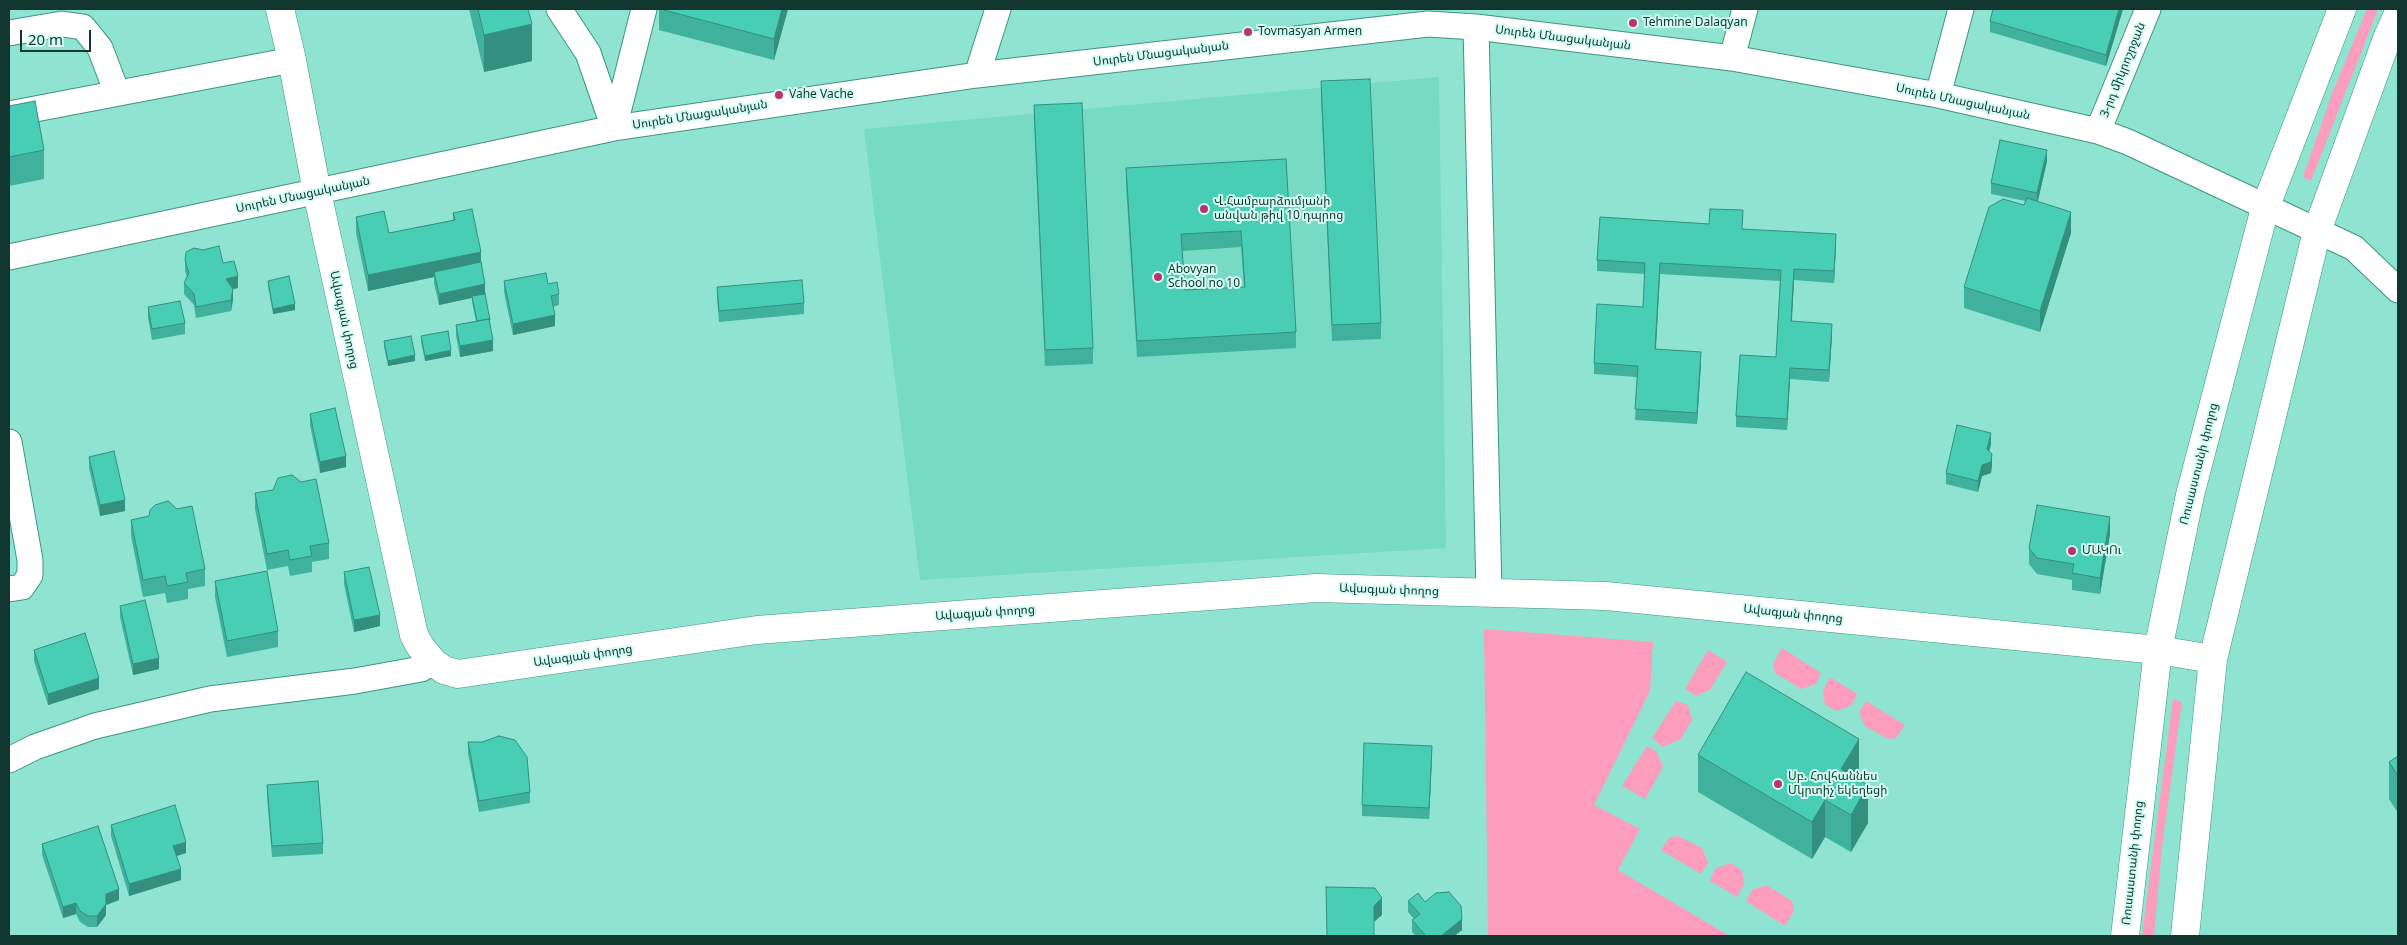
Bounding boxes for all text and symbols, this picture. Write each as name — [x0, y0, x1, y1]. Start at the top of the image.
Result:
place label: Tehmine Dalaqyan — [1643, 16, 1748, 30]
marker: Tehmine Dalaqyan — [1627, 17, 1639, 29]
scale bar — [22, 20, 94, 52]
street label: 3-րդ միկրոշրջան — [2097, 20, 2149, 120]
street label: Սուրեն Մնացականյան — [1494, 23, 1632, 53]
place label: Tovmasyan Armen — [1258, 25, 1362, 39]
marker: Tovmasyan Armen — [1242, 26, 1254, 38]
text: 20 m — [28, 29, 63, 49]
street label: Սուրեն Մնացականյան — [1092, 39, 1230, 69]
street label: Սուրեն Մնացականյան — [1895, 81, 2031, 123]
place label: Vahe Vache — [789, 88, 854, 102]
marker: Vahe Vache — [773, 89, 785, 101]
street label: Սուրեն Մնացականյան — [631, 97, 769, 133]
street label: Սուրեն Մնացականյան — [235, 174, 371, 216]
place label: Վ.Համբարձումյանի անվան թիվ 10 դպրոց — [1214, 195, 1343, 223]
marker: Վ.Համբարձումյանի անվան թիվ 10 դպրոց — [1198, 203, 1210, 215]
place label: Abovyan School no 10 — [1168, 263, 1240, 291]
street label: Ավագյան փողոց — [327, 270, 361, 370]
marker: Abovyan School no 10 — [1152, 271, 1164, 283]
street label: Ռուսաստանի փողոց — [2177, 402, 2221, 526]
place label: ՄԱԿՈւ — [2082, 544, 2122, 558]
marker: ՄԱԿՈւ — [2066, 545, 2078, 557]
street label: Ավագյան փողոց — [1339, 581, 1439, 599]
street label: Ավագյան փողոց — [935, 602, 1035, 624]
street label: Ավագյան փողոց — [1743, 602, 1843, 626]
street label: Ավագյան փողոց — [533, 642, 633, 670]
place label: Սբ. Հովհաննես Մկրտիչ եկեղեցի — [1788, 770, 1887, 798]
marker: Սբ. Հովհաննես Մկրտիչ եկեղեցի — [1772, 778, 1784, 790]
street label: Ռուսաստանի փողոց — [2119, 800, 2147, 926]

